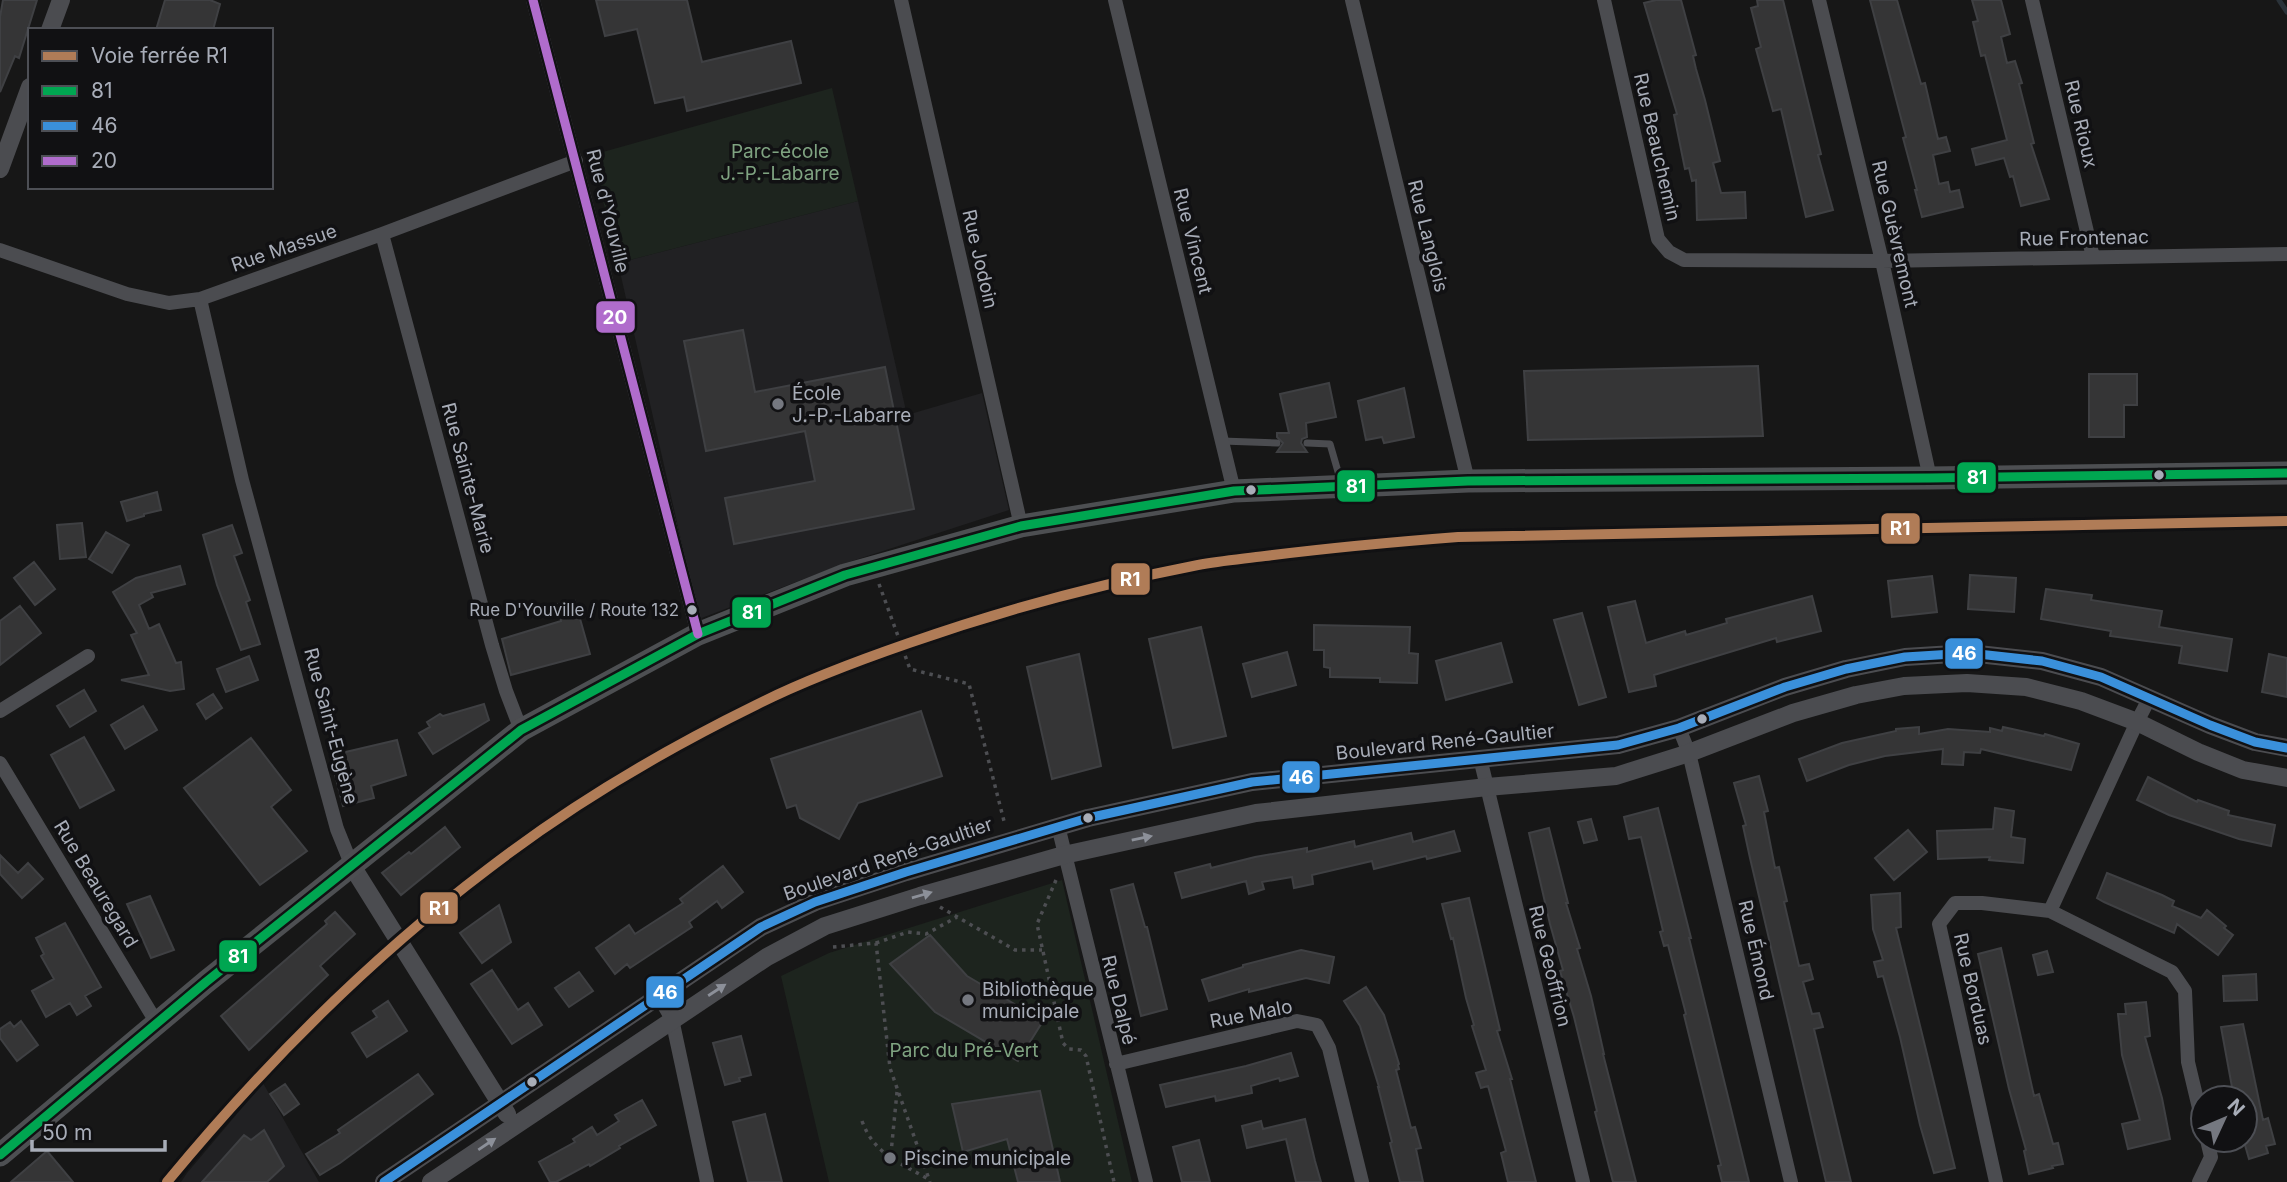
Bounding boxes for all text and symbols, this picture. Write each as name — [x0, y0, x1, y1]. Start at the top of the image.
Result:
legend — [28, 28, 273, 189]
text: Voie ferrée R1 — [91, 43, 228, 68]
street label: Rue Beauchemin — [1629, 71, 1685, 223]
text: 81 — [91, 78, 113, 103]
street label: Rue Rioux — [2060, 78, 2102, 170]
text: 46 — [91, 113, 118, 138]
park label: Parc-école J.-P.-Labarre — [720, 140, 840, 185]
street label: Rue d'Youville — [581, 147, 635, 275]
text: 20 — [91, 148, 117, 173]
street label: Rue Guèvremont — [1867, 158, 1923, 310]
street label: Rue Langlois — [1403, 178, 1453, 294]
street label: Rue Vincent — [1169, 186, 1217, 296]
street label: Rue Jodoin — [957, 207, 1003, 311]
street label: Rue Massue — [228, 219, 340, 277]
street label: Rue Frontenac — [2019, 225, 2149, 251]
line badge: 20 — [595, 300, 636, 334]
text: 20 — [603, 306, 627, 329]
place label: École J.-P.-Labarre — [792, 381, 911, 427]
marker: École J.-P.-Labarre — [770, 396, 786, 412]
street label: Rue Sainte-Marie — [437, 400, 499, 556]
line badge: 81 — [1956, 461, 1997, 494]
text: 81 — [1967, 466, 1987, 489]
unlabelled marker — [2152, 468, 2166, 482]
line badge: 81 — [1336, 469, 1376, 503]
text: 81 — [1346, 475, 1366, 498]
unlabelled marker — [1244, 483, 1258, 497]
line badge: R1 — [1880, 512, 1921, 545]
text: R1 — [1890, 517, 1910, 540]
line badge: R1 — [1110, 562, 1151, 596]
text: R1 — [1120, 568, 1140, 591]
line badge: 81 — [731, 596, 772, 629]
place label: Rue D'Youville / Route 132 — [469, 600, 679, 620]
text: 81 — [742, 601, 762, 624]
marker: Rue D'Youville / Route 132 — [685, 603, 699, 617]
line badge: 46 — [1944, 637, 1984, 670]
text: 46 — [1951, 642, 1977, 665]
street label: Rue Saint-Eugène — [299, 645, 363, 807]
unlabelled marker — [1695, 712, 1709, 726]
street label: Boulevard René-Gaultier — [1335, 719, 1555, 765]
line badge: 46 — [1281, 760, 1321, 794]
text: 46 — [1288, 766, 1314, 789]
unlabelled marker — [1081, 811, 1095, 825]
street label: Boulevard René-Gaultier — [780, 812, 996, 906]
street label: Rue Beauregard — [49, 816, 143, 952]
one-way arrow — [1131, 832, 1153, 843]
one-way arrow — [912, 890, 933, 900]
line badge: R1 — [419, 891, 459, 925]
text: R1 — [429, 897, 449, 920]
street label: Rue Émond — [1733, 897, 1780, 1002]
street label: Rue Geoffrion — [1524, 903, 1576, 1029]
street label: Rue Borduas — [1949, 931, 1997, 1047]
line badge: 81 — [218, 939, 258, 973]
text: 81 — [228, 945, 248, 968]
street label: Rue Dalpé — [1097, 953, 1141, 1047]
line badge: 46 — [645, 975, 685, 1009]
place label: Bibliothèque municipale — [982, 978, 1094, 1023]
text: 46 — [652, 981, 678, 1004]
one-way arrow — [707, 983, 727, 996]
marker: Bibliothèque municipale — [960, 992, 976, 1008]
street label: Rue Malo — [1208, 995, 1294, 1033]
park label: Parc du Pré-Vert — [890, 1039, 1038, 1062]
unlabelled marker — [525, 1075, 539, 1089]
north arrow — [2189, 1084, 2259, 1154]
text: N — [2223, 1094, 2249, 1121]
scale bar — [32, 1108, 164, 1152]
text: 50 m — [42, 1120, 92, 1145]
one-way arrow — [478, 1138, 497, 1151]
place label: Piscine municipale — [904, 1147, 1071, 1170]
marker: Piscine municipale — [882, 1150, 898, 1166]

